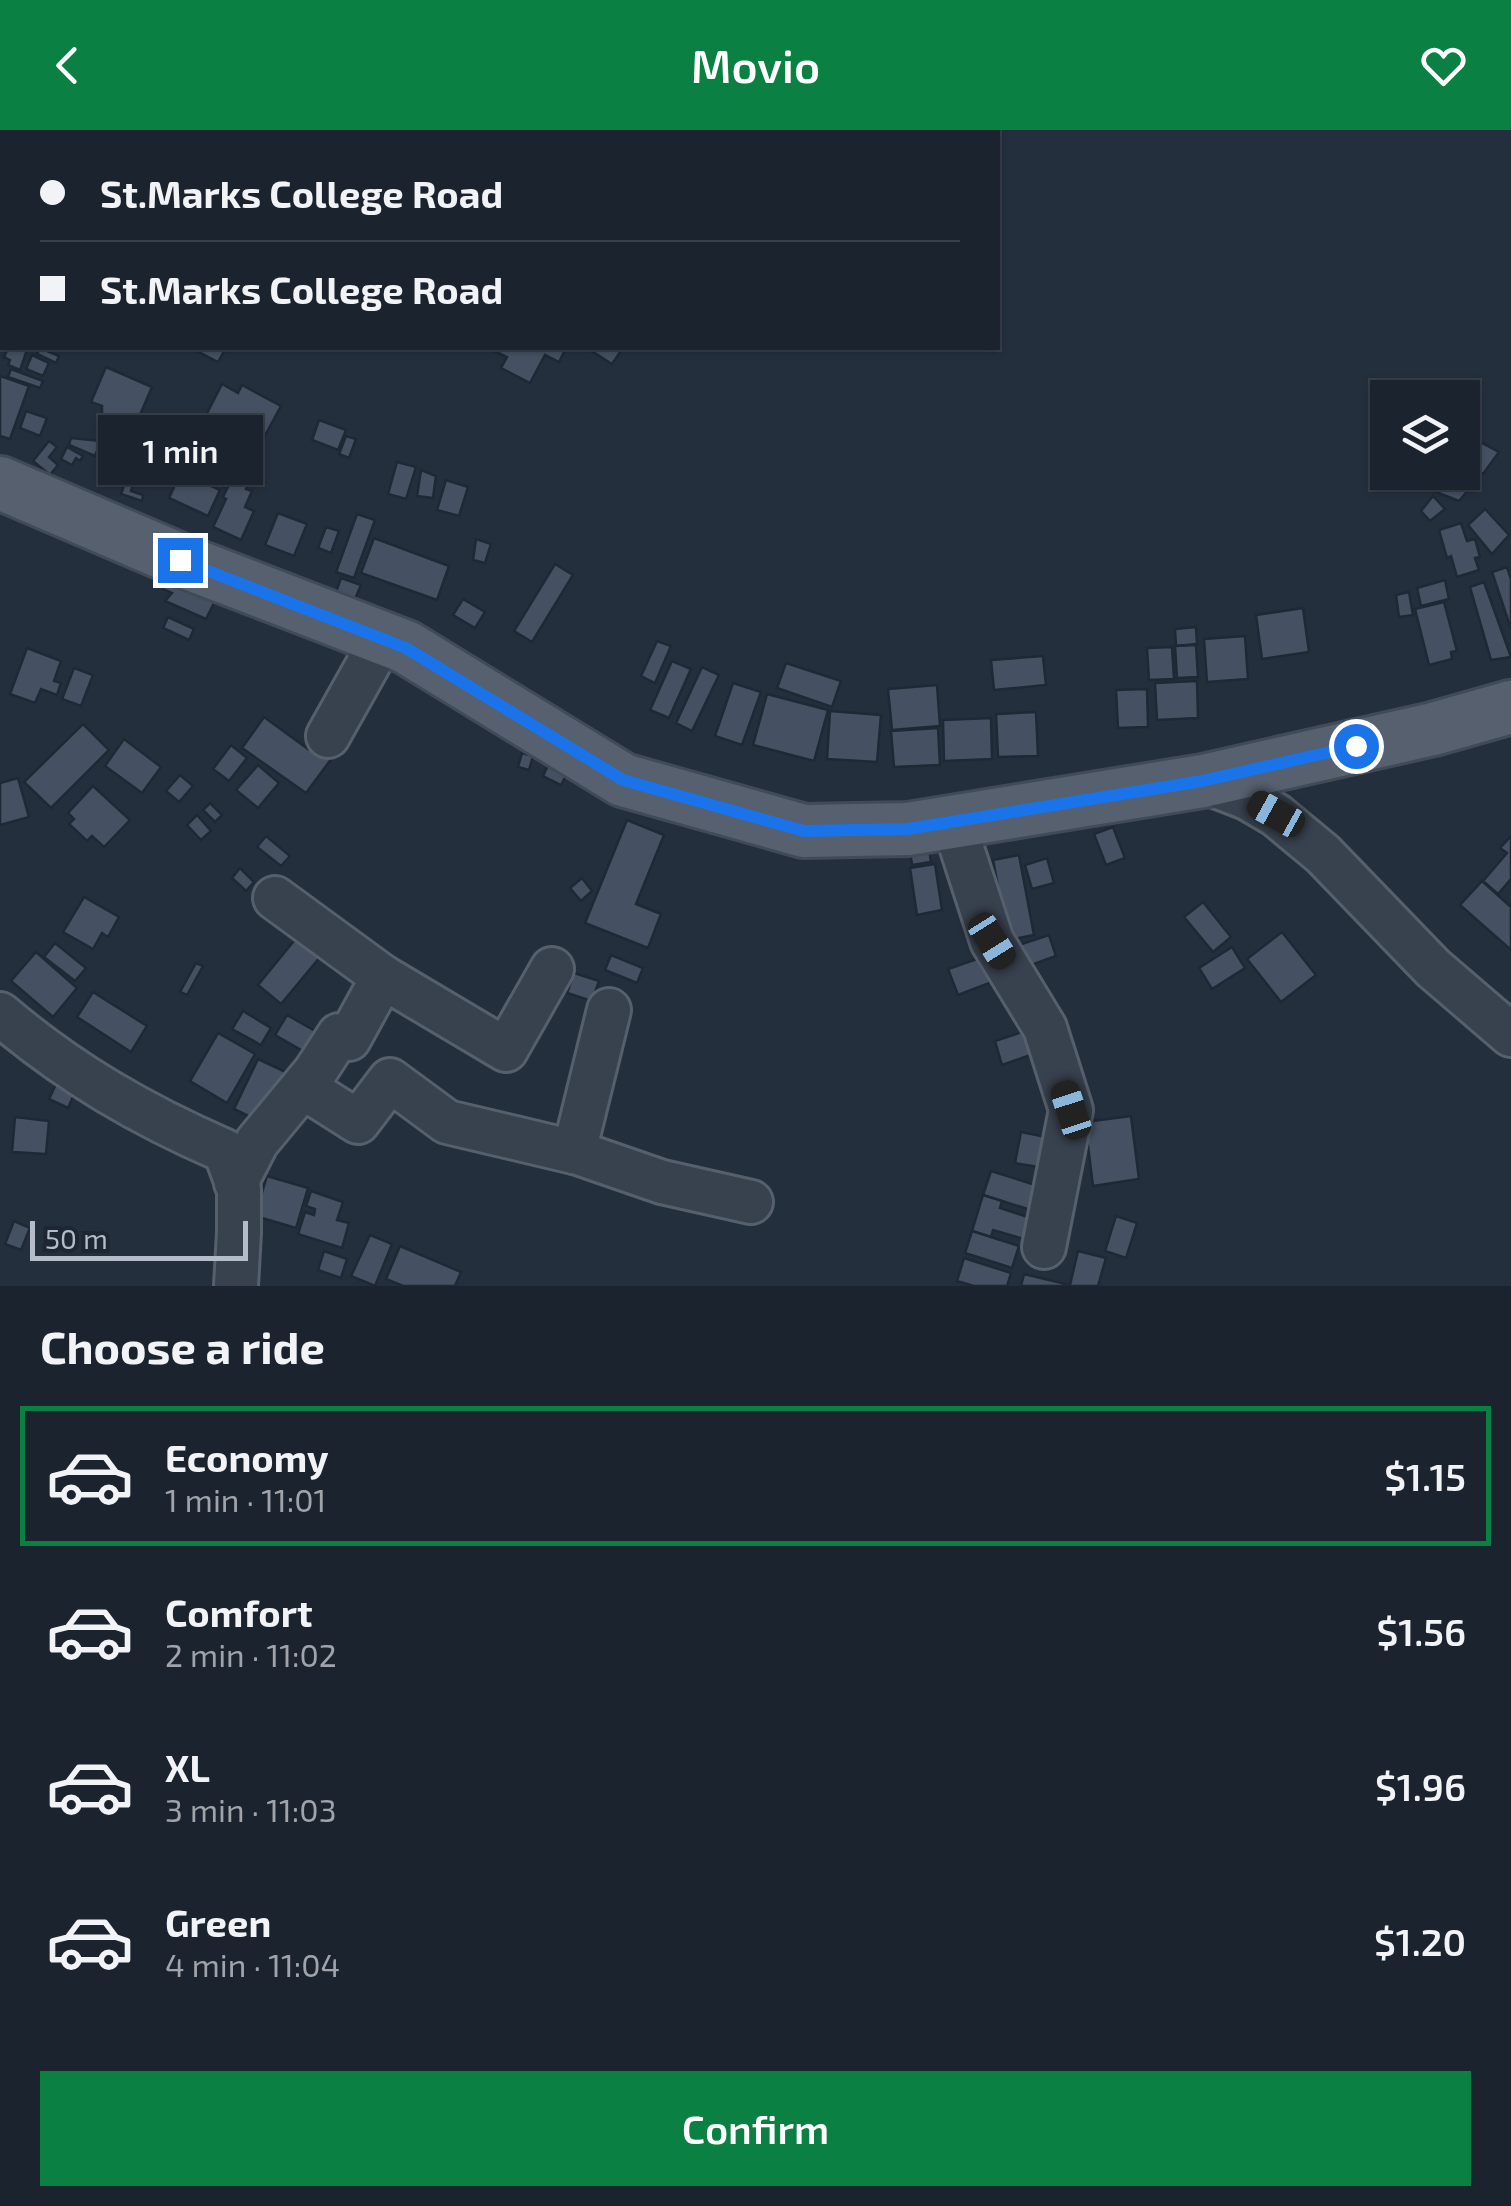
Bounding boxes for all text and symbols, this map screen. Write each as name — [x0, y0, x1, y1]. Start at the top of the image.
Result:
icon: back — [40, 38, 95, 93]
text: Movio — [691, 38, 820, 92]
icon: heart — [1416, 38, 1471, 93]
text: St.Marks College Road — [100, 170, 503, 216]
text: St.Marks College Road — [100, 266, 503, 312]
map controls — [1370, 380, 1480, 490]
button: layers — [1370, 380, 1480, 490]
callout: 1 min — [98, 415, 262, 485]
text: 1 min — [143, 431, 218, 469]
route end — [158, 538, 203, 583]
route start — [1334, 724, 1379, 769]
car — [1242, 786, 1310, 842]
car — [963, 908, 1021, 974]
car — [1047, 1077, 1095, 1143]
scale bar — [30, 1216, 248, 1260]
text: 50 m — [45, 1221, 108, 1255]
text: Choose a ride — [40, 1319, 325, 1373]
icon: car — [45, 1431, 135, 1521]
text: Economy — [165, 1434, 329, 1480]
text: $1.15 — [1384, 1453, 1466, 1499]
text: 1 min · 11:01 — [165, 1480, 326, 1518]
icon: car — [45, 1586, 135, 1676]
text: Comfort — [165, 1589, 313, 1635]
text: $1.56 — [1376, 1608, 1466, 1654]
text: 2 min · 11:02 — [165, 1635, 337, 1673]
icon: car — [45, 1741, 135, 1831]
text: XL — [165, 1744, 210, 1790]
text: $1.96 — [1375, 1763, 1466, 1809]
text: 3 min · 11:03 — [165, 1790, 336, 1828]
icon: car — [45, 1896, 135, 1986]
text: Green — [165, 1899, 271, 1945]
text: $1.20 — [1374, 1918, 1466, 1964]
text: 4 min · 11:04 — [165, 1945, 340, 1983]
button: Confirm — [40, 2071, 1471, 2186]

